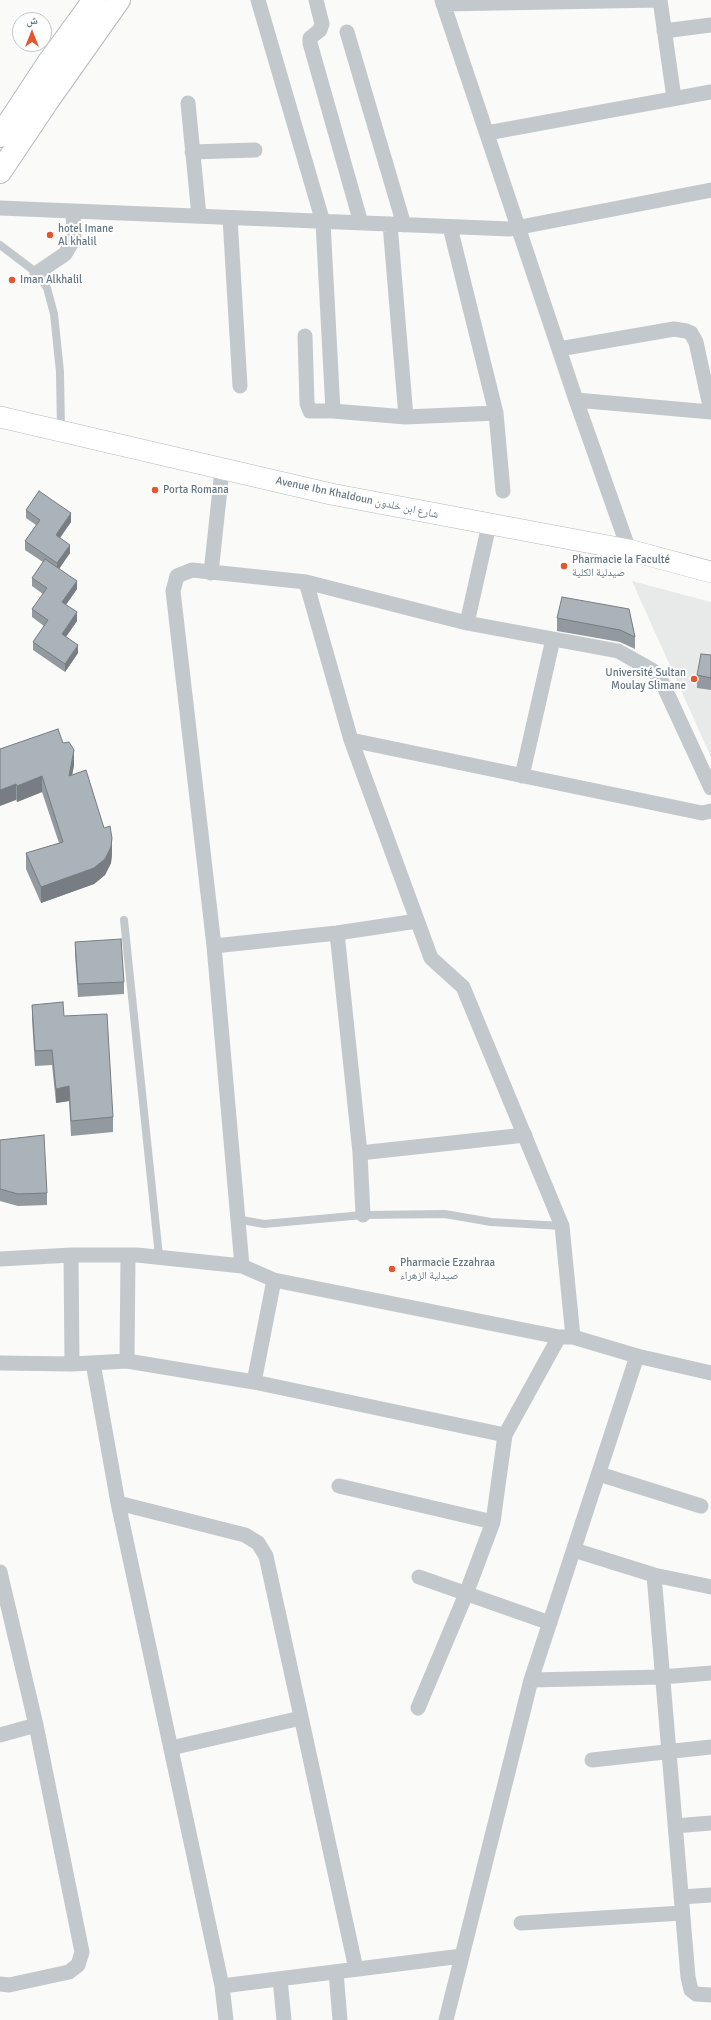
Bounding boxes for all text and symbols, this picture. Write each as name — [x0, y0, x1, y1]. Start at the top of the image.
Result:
north arrow — [12, 12, 52, 52]
text: ش — [26, 14, 38, 27]
place label: hotel Imane Al khalil — [58, 222, 114, 248]
marker: hotel Imane Al khalil — [45, 230, 55, 240]
place label: Iman Alkhalil — [20, 273, 82, 287]
marker: Iman Alkhalil — [7, 275, 17, 285]
street label: Avenue Ibn Khaldoun شارع ابن خلدون — [274, 474, 440, 522]
place label: Porta Romana — [163, 483, 229, 497]
marker: Porta Romana — [150, 485, 160, 495]
place label: Pharmacie la Faculté صيدلية الكلية — [572, 553, 670, 579]
marker: Pharmacie la Faculté صيدلية الكلية — [559, 561, 569, 571]
place label: Université Sultan Moulay Slimane — [605, 666, 686, 692]
marker: Université Sultan Moulay Slimane — [689, 674, 699, 684]
place label: Pharmacie Ezzahraa صيدلية الزهراء — [400, 1256, 495, 1282]
marker: Pharmacie Ezzahraa صيدلية الزهراء — [387, 1264, 397, 1274]

